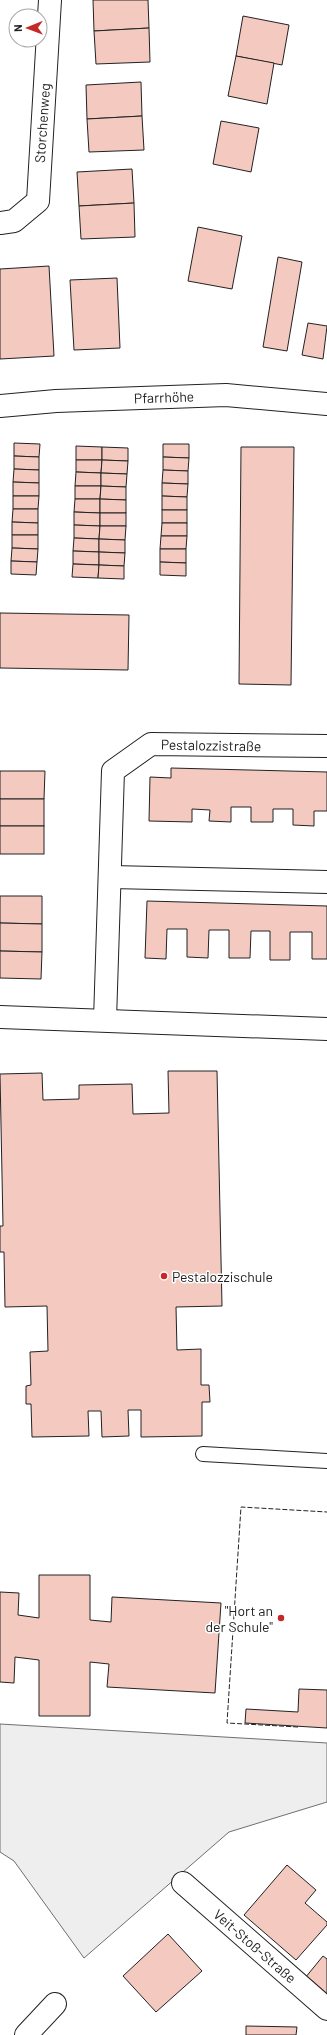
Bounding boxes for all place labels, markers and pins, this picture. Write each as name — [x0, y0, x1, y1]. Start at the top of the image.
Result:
place label: Pestalozzischule — [172, 1268, 273, 1285]
marker: Pestalozzischule — [159, 1271, 169, 1281]
place label: "Hort an der Schule" — [205, 1602, 273, 1635]
marker: "Hort an der Schule" — [276, 1613, 286, 1623]

